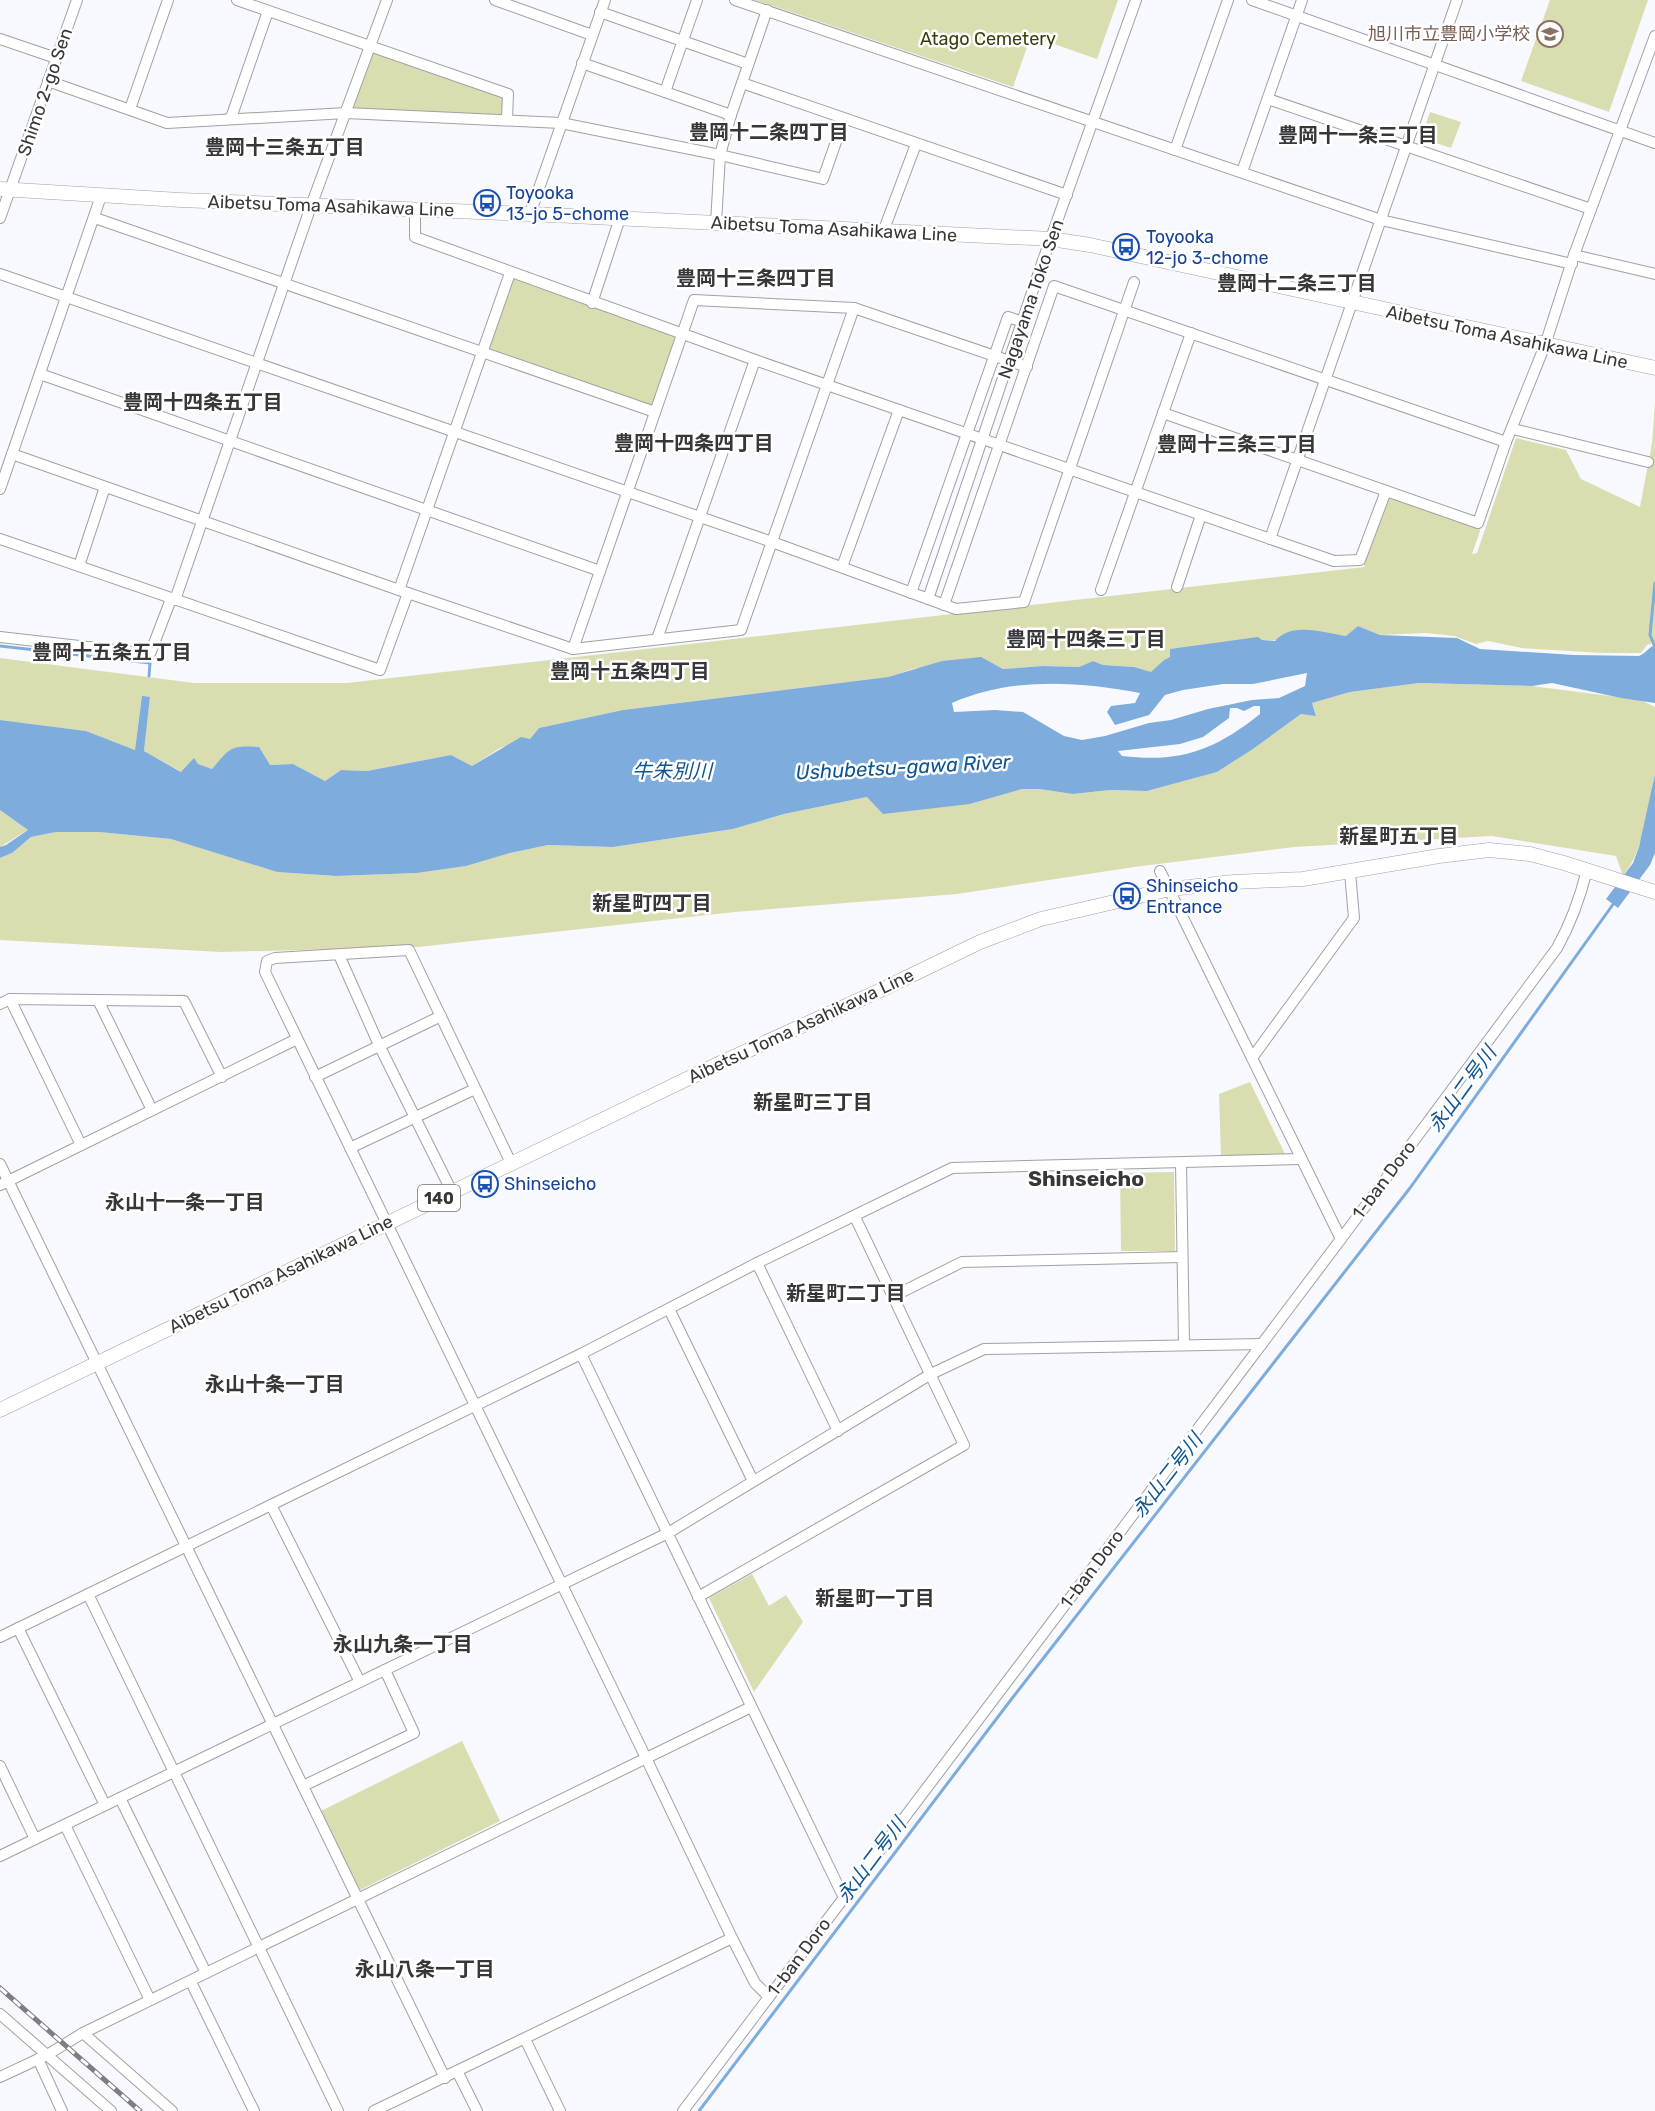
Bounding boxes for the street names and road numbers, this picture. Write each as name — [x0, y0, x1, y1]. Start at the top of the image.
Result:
street label: Shimo 2-go Sen — [13, 25, 77, 159]
street label: Aibetsu Toma Asahikawa Line — [207, 191, 455, 221]
street label: Aibetsu Toma Asahikawa Line — [710, 212, 958, 246]
street label: Nagayama Toko Sen — [993, 216, 1069, 382]
street label: Aibetsu Toma Asahikawa Line — [1384, 301, 1630, 373]
street label: Aibetsu Toma Asahikawa Line — [685, 964, 917, 1088]
street label: 1-ban Doro — [1347, 1137, 1421, 1223]
road number: 140 — [418, 1185, 460, 1211]
street label: Aibetsu Toma Asahikawa Line — [165, 1210, 397, 1338]
street label: 1-ban Doro — [1055, 1526, 1129, 1612]
street label: 1-ban Doro — [762, 1914, 836, 2000]

